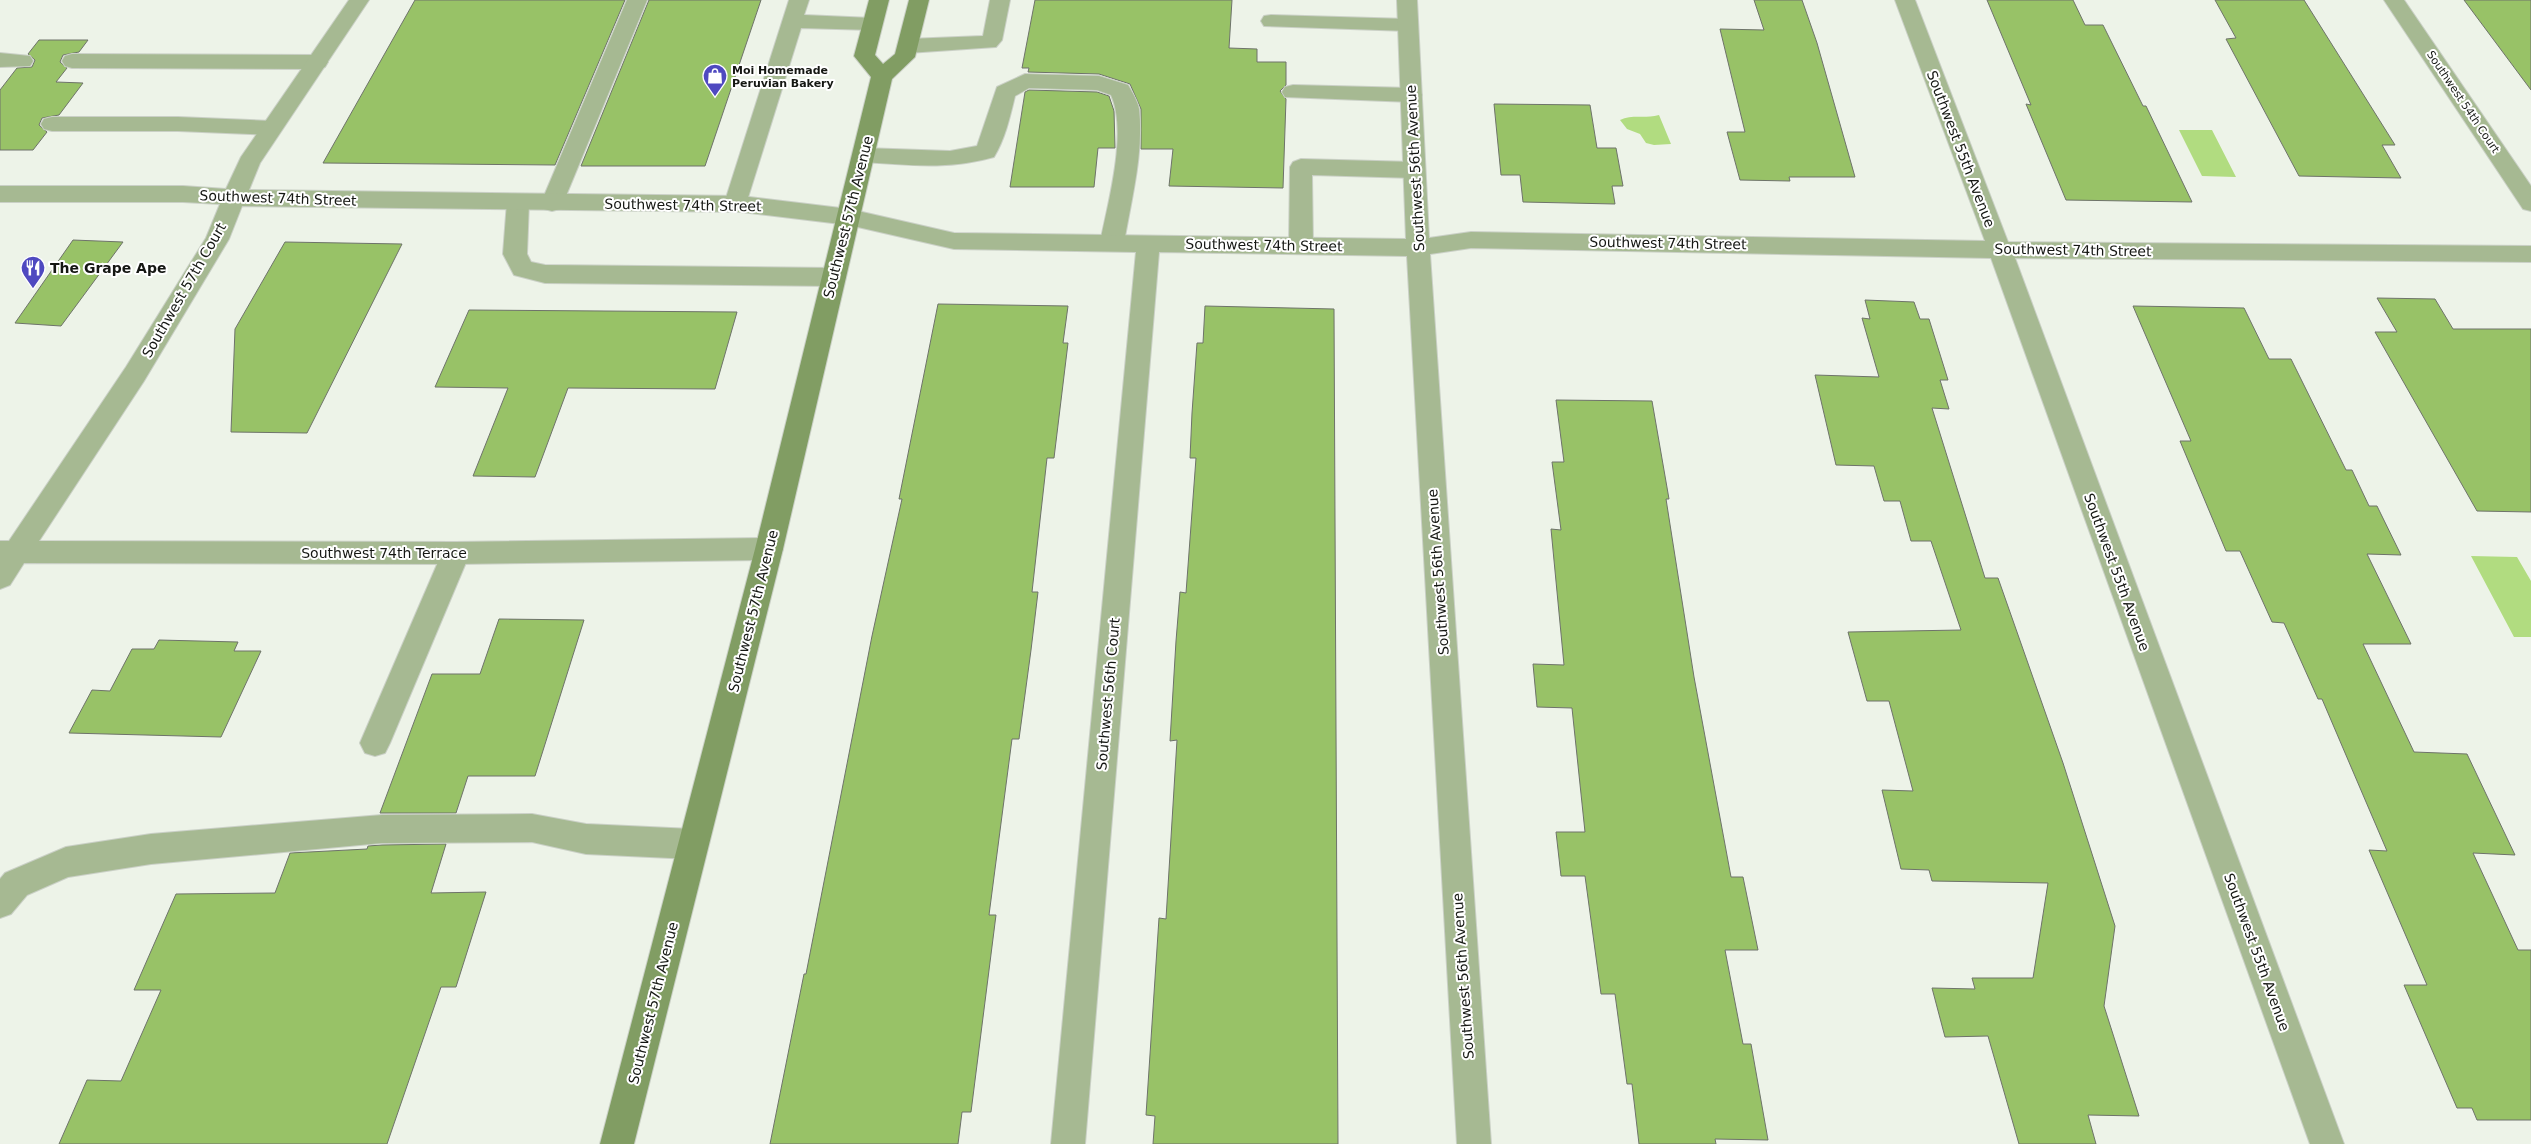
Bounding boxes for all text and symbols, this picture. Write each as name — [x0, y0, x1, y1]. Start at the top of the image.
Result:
street label: Southwest 54th Court — [2424, 49, 2502, 156]
shop icon: Moi Homemade Peruvian Bakery — [702, 63, 728, 97]
place label: Moi Homemade Peruvian Bakery — [732, 64, 834, 90]
street label: Southwest 55th Avenue — [1924, 68, 1998, 230]
street label: Southwest 56th Avenue — [1403, 84, 1427, 252]
street label: Southwest 57th Avenue — [820, 134, 876, 300]
street label: Southwest 74th Street — [199, 187, 357, 209]
street label: Southwest 74th Street — [604, 196, 762, 214]
street label: Southwest 57th Court — [139, 219, 229, 360]
street label: Southwest 74th Street — [1589, 234, 1747, 252]
street label: Southwest 74th Street — [1185, 236, 1343, 254]
street label: Southwest 74th Street — [1994, 241, 2152, 259]
restaurant icon: The Grape Ape — [20, 255, 46, 289]
place label: The Grape Ape — [50, 260, 166, 276]
street label: Southwest 56th Avenue — [1424, 488, 1452, 656]
street label: Southwest 55th Avenue — [2081, 491, 2153, 653]
street label: Southwest 57th Avenue — [725, 528, 781, 694]
street label: Southwest 74th Terrace — [301, 545, 467, 561]
street label: Southwest 56th Court — [1093, 617, 1123, 771]
street label: Southwest 55th Avenue — [2221, 871, 2293, 1033]
street label: Southwest 56th Avenue — [1449, 892, 1477, 1060]
street label: Southwest 57th Avenue — [625, 920, 681, 1086]

